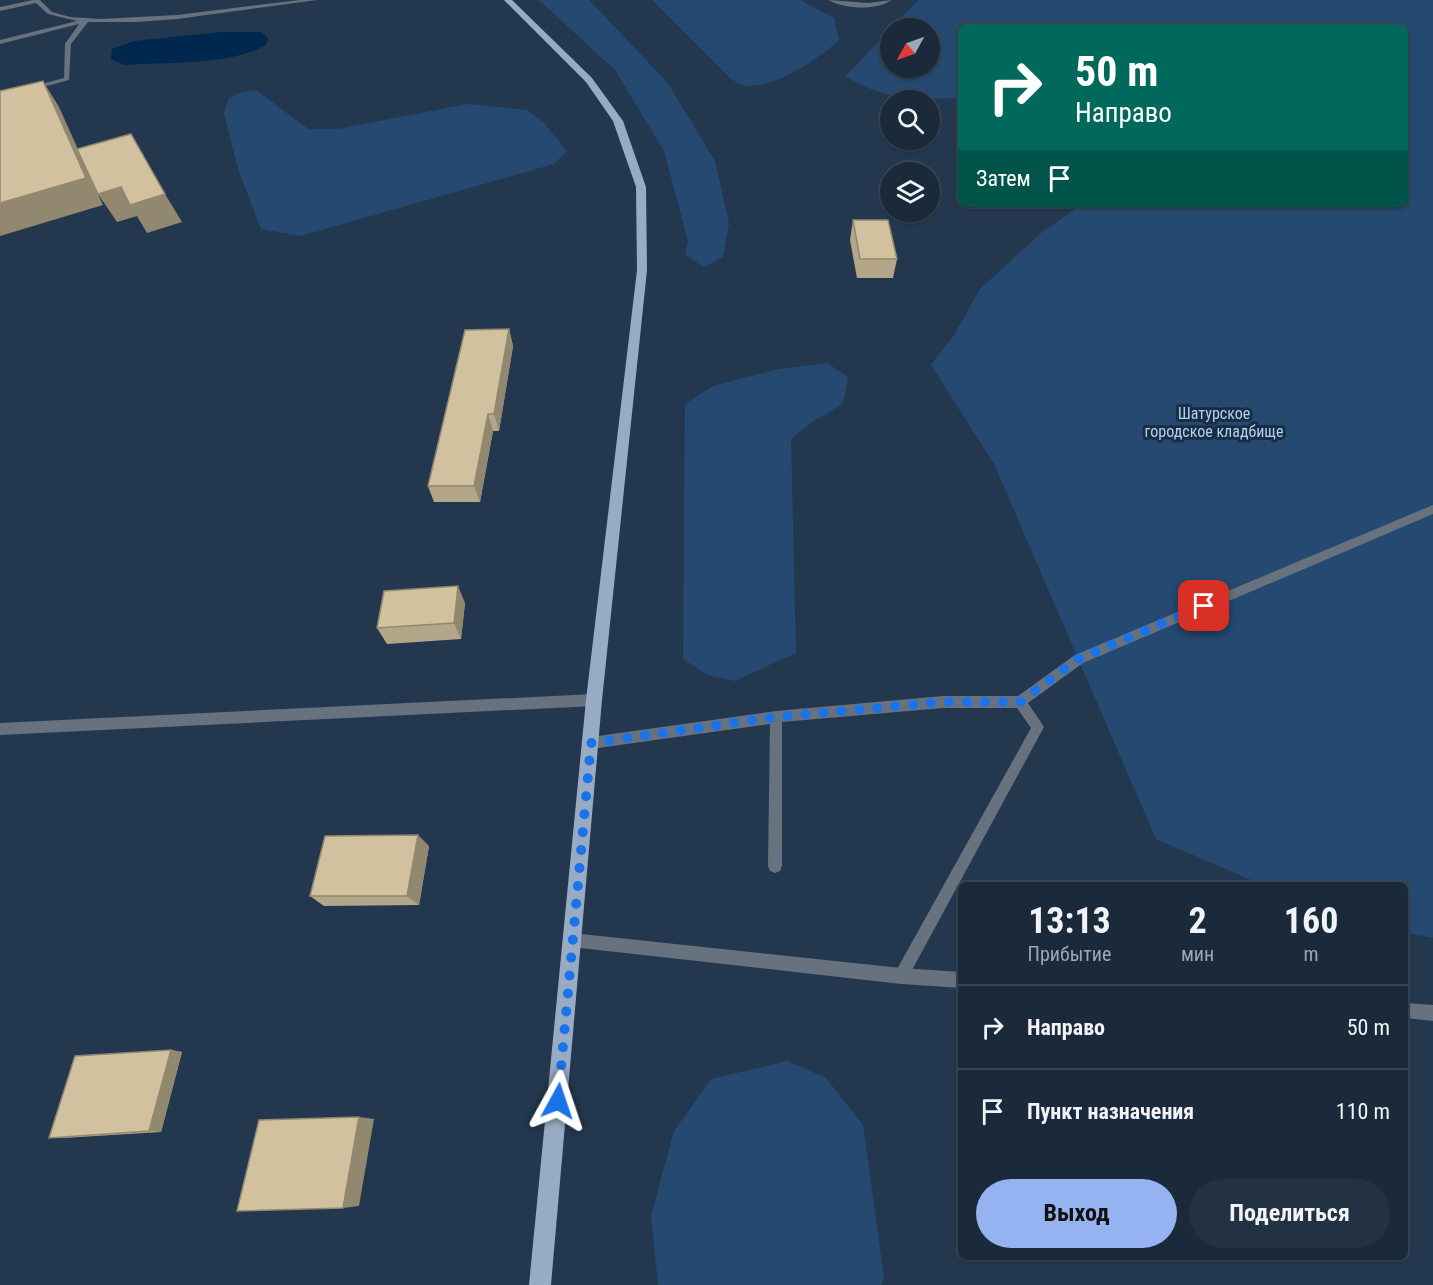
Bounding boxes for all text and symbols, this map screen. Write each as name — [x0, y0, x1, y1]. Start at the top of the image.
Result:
north arrow — [880, 18, 940, 78]
map controls — [880, 18, 940, 222]
text: 50 m — [1075, 47, 1158, 96]
icon: right — [976, 48, 1054, 126]
button: search — [880, 90, 940, 150]
text: Направо — [1075, 97, 1172, 129]
button: layers — [880, 162, 940, 222]
icon: arrive — [1043, 162, 1076, 195]
text: Затем — [976, 166, 1031, 191]
park label: Шатурское городское кладбище — [1145, 404, 1283, 441]
pin — [1178, 580, 1229, 631]
icon: arrive — [1187, 589, 1220, 622]
text: 13:13 — [1028, 900, 1111, 942]
text: 2 — [1188, 900, 1207, 942]
text: 160 — [1284, 900, 1338, 942]
text: Прибытие — [1028, 942, 1111, 966]
text: мин — [1181, 942, 1214, 966]
text: m — [1304, 942, 1319, 966]
icon: right — [976, 1011, 1009, 1044]
text: Направо — [1027, 1015, 1105, 1040]
text: 50 m — [1347, 1015, 1390, 1040]
position arrow — [526, 1069, 590, 1133]
icon: arrive — [976, 1095, 1009, 1128]
text: Пункт назначения — [1027, 1099, 1194, 1124]
text: 110 m — [1336, 1099, 1390, 1124]
button: Выход — [976, 1179, 1177, 1248]
button: Поделиться — [1189, 1179, 1390, 1248]

